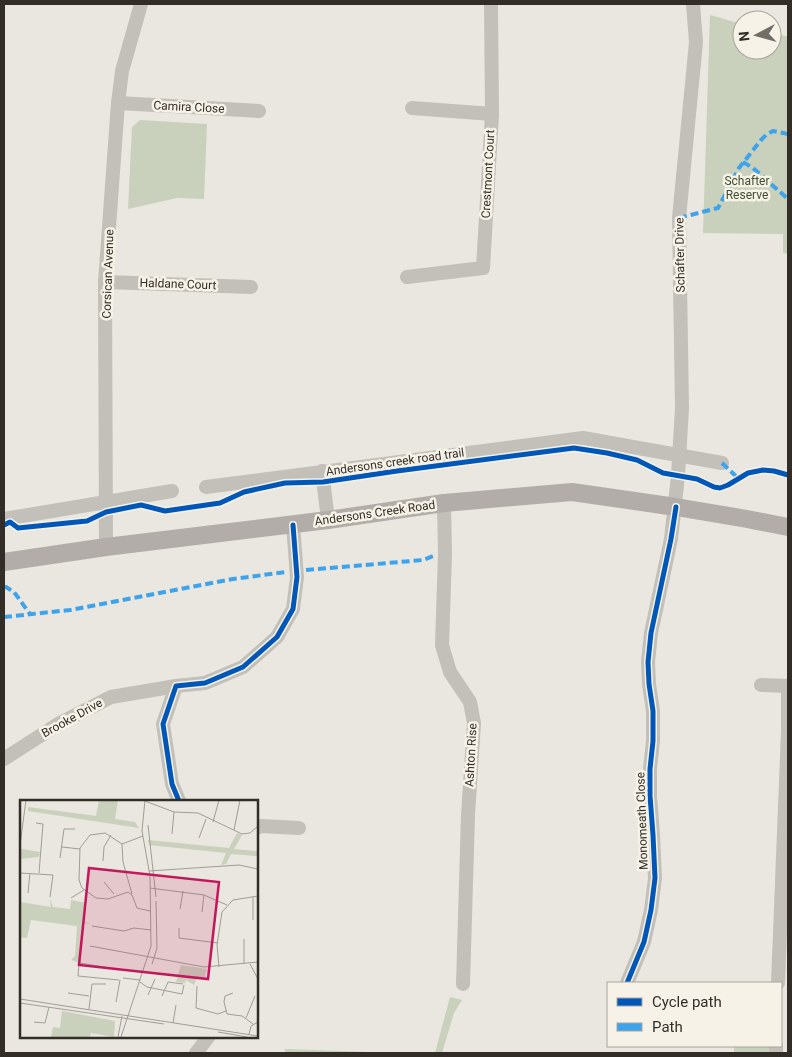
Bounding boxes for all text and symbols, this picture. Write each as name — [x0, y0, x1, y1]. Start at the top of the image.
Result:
north arrow — [732, 10, 782, 60]
text: N — [736, 31, 753, 42]
street label: Camira Close — [153, 98, 225, 116]
street label: Crestmont Court — [479, 129, 497, 219]
park label: Schafter Reserve — [724, 174, 770, 202]
street label: Schafter Drive — [672, 217, 688, 293]
street label: Corsican Avenue — [99, 229, 117, 319]
street label: Haldane Court — [139, 276, 217, 292]
street label: Andersons creek road trail — [325, 445, 465, 479]
street label: Andersons Creek Road — [314, 498, 436, 528]
street label: Brooke Drive — [39, 696, 105, 740]
street label: Ashton Rise — [462, 723, 480, 787]
street label: Monomeath Close — [633, 772, 651, 870]
inset map — [20, 800, 258, 1037]
legend — [607, 982, 782, 1047]
text: Cycle path — [652, 993, 722, 1011]
text: Path — [652, 1018, 683, 1036]

